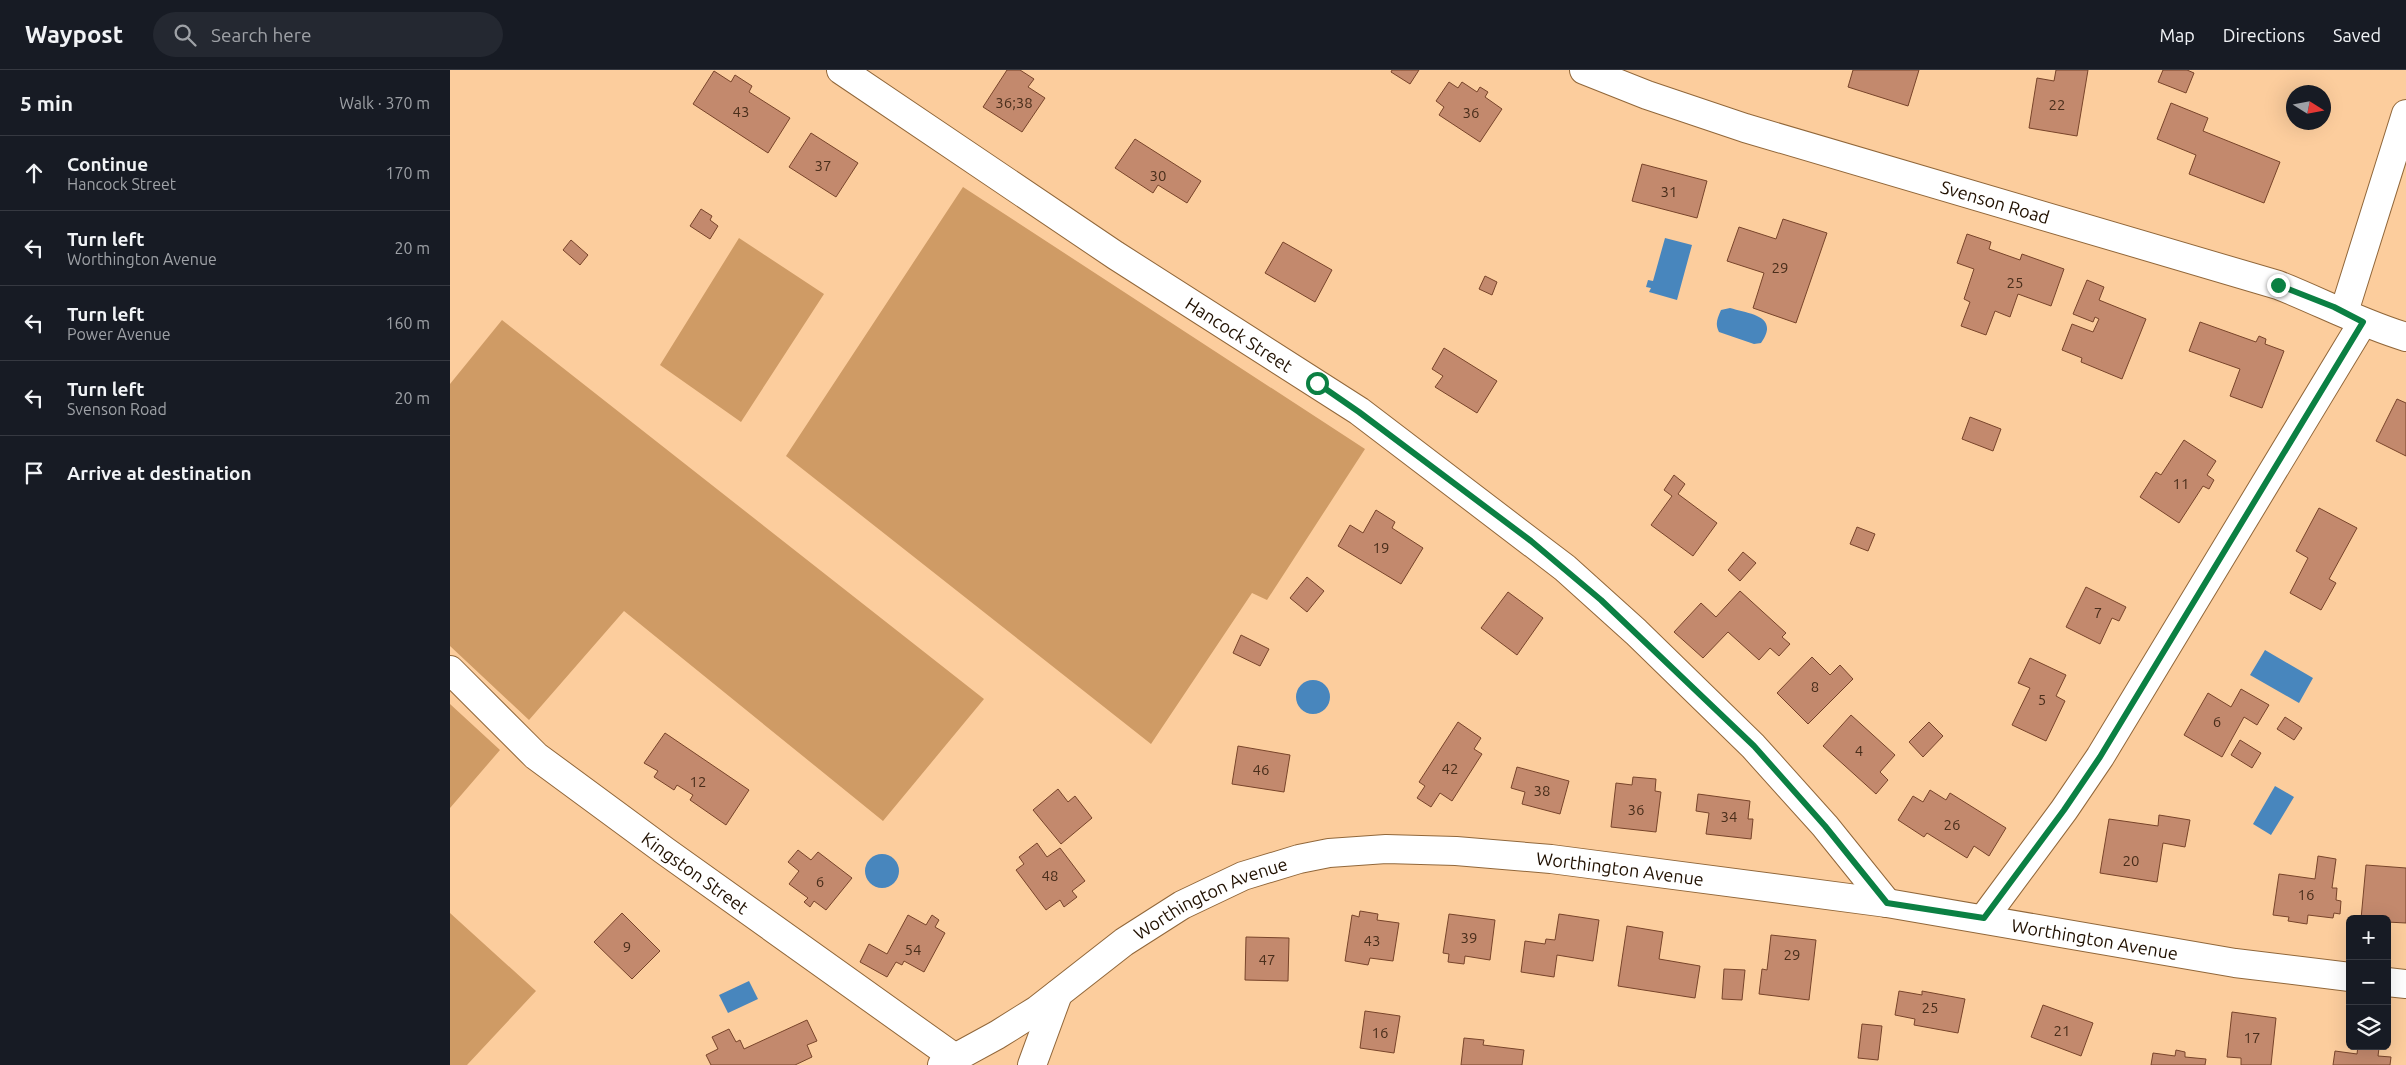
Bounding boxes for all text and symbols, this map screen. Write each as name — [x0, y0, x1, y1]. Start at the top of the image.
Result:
search box — [153, 12, 503, 57]
text: Waypost — [25, 21, 123, 48]
icon: search — [171, 21, 199, 49]
text: Search here — [211, 24, 311, 46]
text: Map — [2159, 25, 2195, 45]
text: Directions — [2223, 25, 2305, 45]
text: Saved — [2333, 25, 2381, 45]
north arrow — [2286, 85, 2331, 130]
text: 5 min — [20, 91, 73, 115]
text: Walk · 370 m — [339, 94, 430, 112]
house number: 36;38 — [995, 94, 1033, 111]
house number: 22 — [2049, 96, 2065, 113]
house number: 43 — [733, 103, 749, 120]
house number: 36 — [1463, 104, 1479, 121]
text: Continue — [67, 153, 148, 175]
house number: 37 — [815, 157, 831, 174]
icon: ahead — [20, 159, 48, 187]
text: 170 m — [385, 164, 430, 182]
house number: 30 — [1150, 167, 1166, 184]
text: Hancock Street — [67, 175, 176, 193]
street label: Svenson Road — [1938, 176, 2052, 227]
house number: 31 — [1661, 183, 1677, 200]
text: Turn left — [67, 228, 145, 250]
icon: left — [20, 234, 48, 262]
text: 20 m — [394, 239, 430, 257]
text: Worthington Avenue — [67, 250, 217, 268]
house number: 29 — [1772, 259, 1788, 276]
house number: 25 — [2007, 274, 2023, 291]
route end — [2267, 274, 2290, 297]
street label: Hancock Street — [1182, 293, 1296, 376]
text: Turn left — [67, 303, 145, 325]
icon: left — [20, 309, 48, 337]
text: 160 m — [385, 314, 430, 332]
text: Power Avenue — [67, 325, 171, 343]
route start — [1306, 372, 1329, 395]
text: Turn left — [67, 378, 145, 400]
icon: left — [20, 384, 48, 412]
text: 20 m — [394, 389, 430, 407]
text: Svenson Road — [67, 400, 167, 418]
icon: arrive — [20, 459, 48, 487]
text: Arrive at destination — [67, 462, 252, 484]
house number: 11 — [2173, 475, 2189, 492]
house number: 19 — [1373, 539, 1389, 556]
house number: 7 — [2094, 604, 2102, 621]
house number: 8 — [1811, 678, 1819, 695]
house number: 5 — [2038, 691, 2046, 708]
house number: 6 — [2213, 713, 2221, 730]
house number: 4 — [1855, 742, 1863, 759]
house number: 42 — [1442, 760, 1458, 777]
house number: 46 — [1253, 761, 1269, 778]
house number: 12 — [690, 773, 706, 790]
house number: 38 — [1534, 782, 1550, 799]
house number: 36 — [1628, 801, 1644, 818]
house number: 34 — [1721, 808, 1737, 825]
house number: 26 — [1944, 816, 1960, 833]
street label: Kingston Street — [638, 828, 753, 917]
street label: Worthington Avenue — [1536, 848, 1705, 889]
house number: 20 — [2123, 852, 2139, 869]
street label: Worthington Avenue — [1130, 853, 1290, 943]
house number: 48 — [1042, 867, 1058, 884]
house number: 6 — [816, 873, 824, 890]
house number: 16 — [2298, 886, 2314, 903]
street label: Worthington Avenue — [2010, 915, 2180, 963]
map controls — [2346, 915, 2391, 1050]
button: + — [2346, 915, 2391, 960]
house number: 39 — [1461, 929, 1477, 946]
house number: 43 — [1364, 932, 1380, 949]
house number: 9 — [623, 938, 631, 955]
house number: 54 — [905, 941, 921, 958]
house number: 29 — [1784, 946, 1800, 963]
house number: 47 — [1259, 951, 1275, 968]
button: − — [2346, 960, 2391, 1005]
house number: 25 — [1922, 999, 1938, 1016]
button: layers — [2346, 1005, 2391, 1050]
house number: 21 — [2054, 1022, 2070, 1039]
house number: 16 — [1372, 1024, 1388, 1041]
house number: 17 — [2244, 1029, 2260, 1046]

